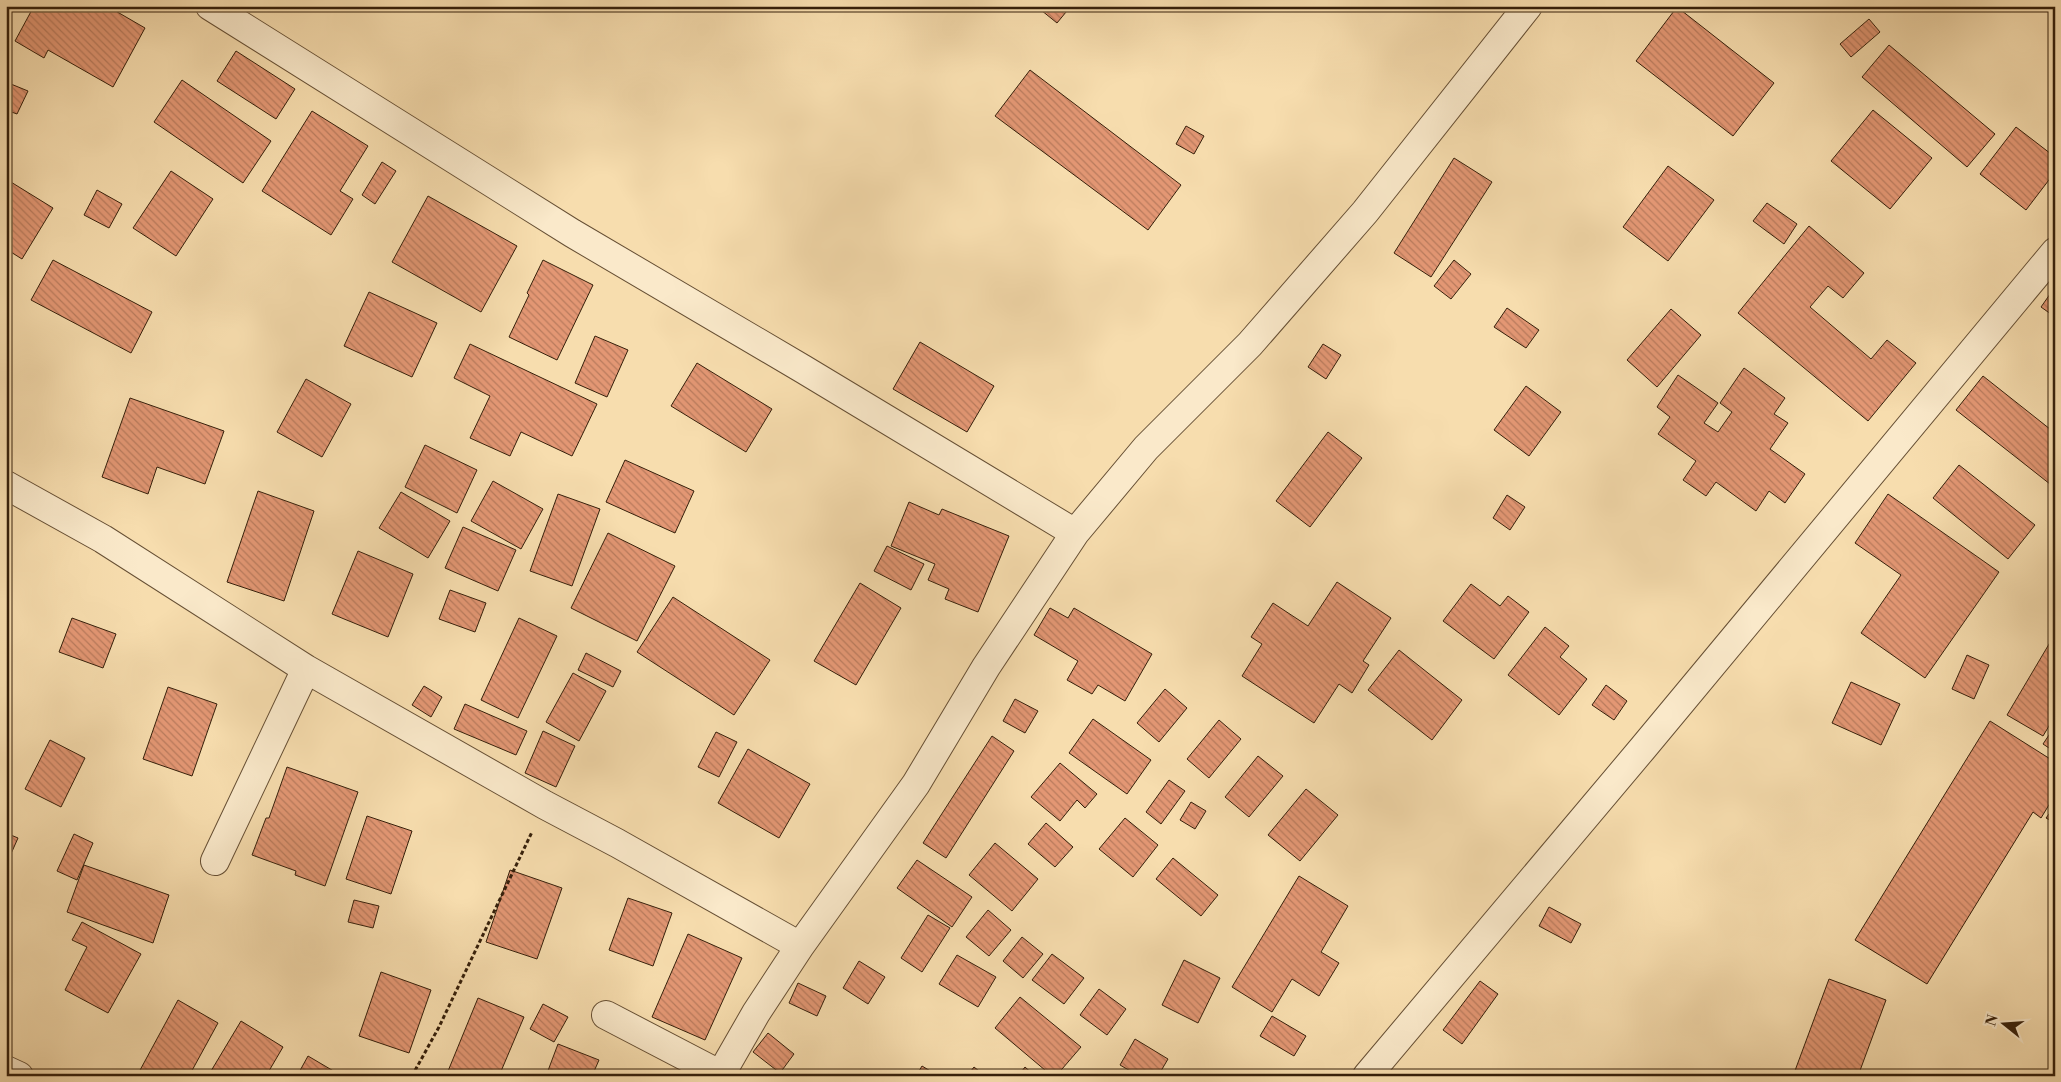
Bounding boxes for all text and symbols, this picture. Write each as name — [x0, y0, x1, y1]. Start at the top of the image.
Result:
north arrow — [1978, 1000, 2028, 1050]
text: N — [1982, 1013, 2003, 1028]

